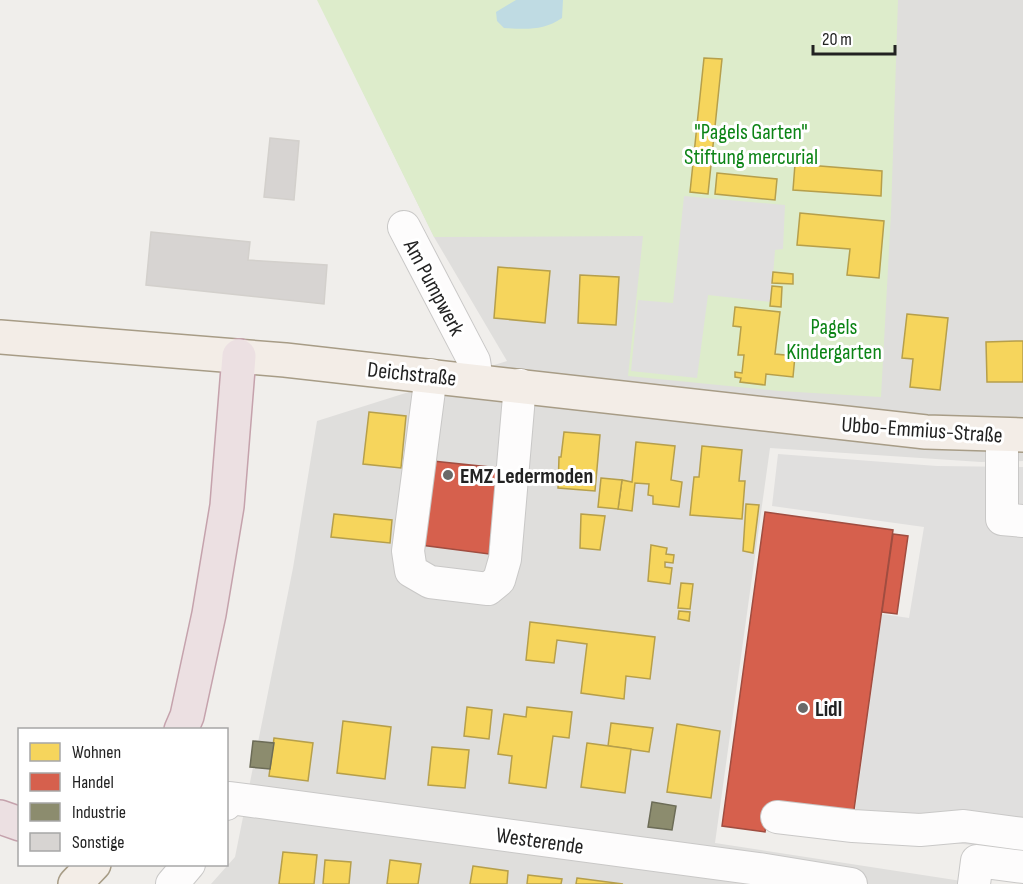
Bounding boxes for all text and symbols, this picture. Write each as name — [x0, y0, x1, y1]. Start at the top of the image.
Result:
scale bar — [813, 18, 896, 56]
text: 20 m — [822, 29, 852, 50]
park label: "Pagels Garten" Stiftung mercurial — [684, 119, 818, 171]
street label: Am Pumpwerk — [397, 234, 470, 341]
park label: Pagels Kindergarten — [786, 314, 882, 366]
street label: Deichstraße — [366, 356, 458, 393]
street label: Ubbo-Emmius-Straße — [840, 411, 1003, 450]
place label: EMZ Ledermoden — [460, 463, 593, 490]
marker: EMZ Ledermoden — [441, 468, 455, 482]
place label: Lidl — [815, 696, 842, 723]
marker: Lidl — [796, 701, 810, 715]
legend — [18, 728, 228, 866]
text: Wohnen — [72, 742, 121, 763]
text: Handel — [72, 772, 114, 793]
text: Industrie — [72, 802, 126, 823]
street label: Westerende — [494, 822, 585, 861]
text: Sonstige — [72, 832, 125, 853]

